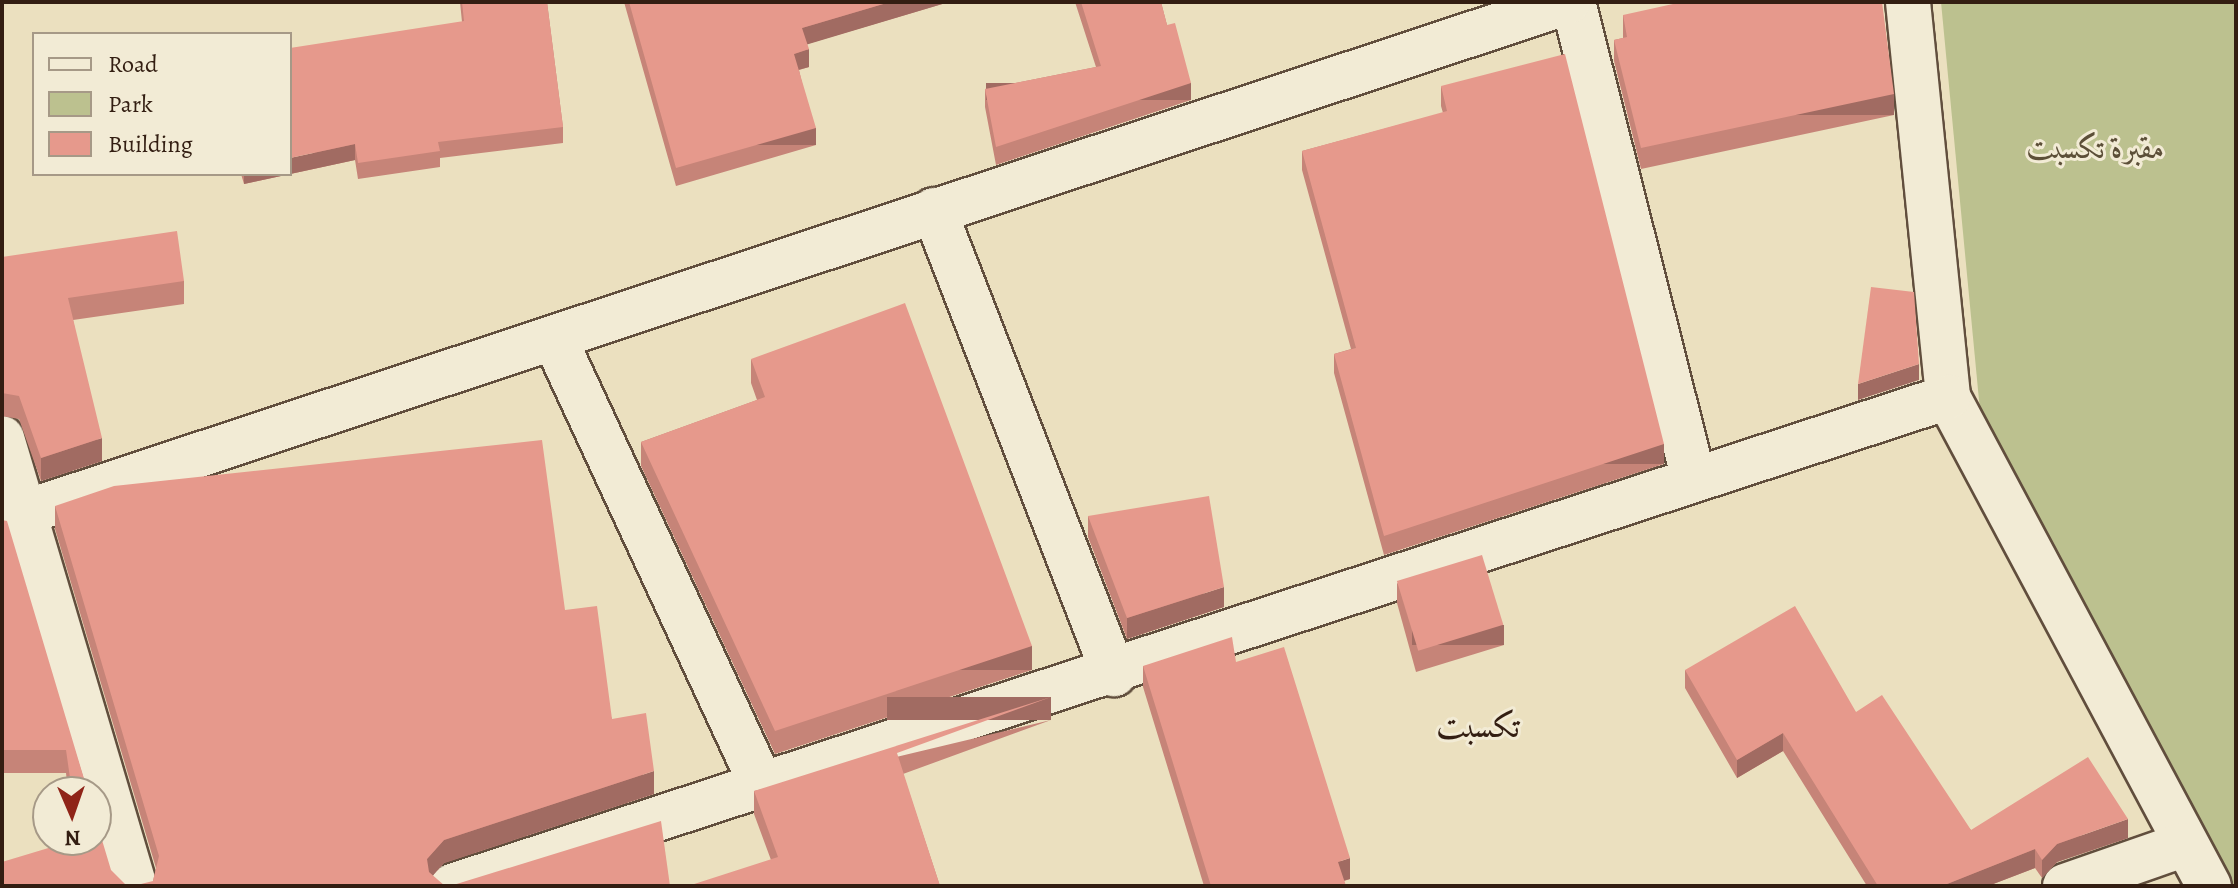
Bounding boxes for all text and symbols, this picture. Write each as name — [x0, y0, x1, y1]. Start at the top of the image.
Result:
legend — [32, 32, 292, 176]
text: Road — [108, 48, 158, 80]
text: Park — [108, 88, 153, 120]
text: Building — [108, 128, 193, 160]
park label: مقبرة تكسبت — [2027, 128, 2165, 166]
district label: تكسبت — [1436, 706, 1520, 746]
north arrow — [32, 776, 112, 856]
text: N — [64, 823, 81, 853]

